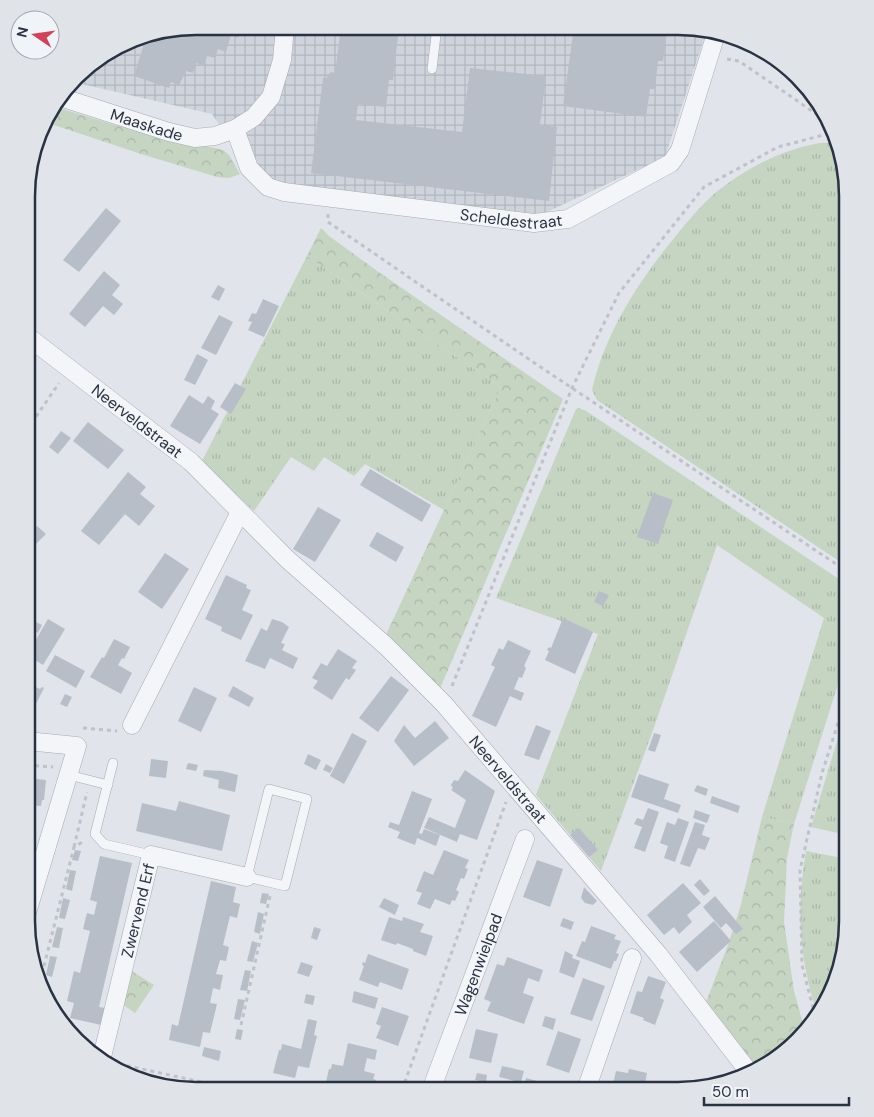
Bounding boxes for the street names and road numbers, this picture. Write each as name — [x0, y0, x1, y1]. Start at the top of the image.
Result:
street label: Maaskade — [108, 103, 185, 145]
street label: Scheldestraat — [459, 203, 563, 234]
street label: Neerveldstraat — [87, 379, 187, 462]
street label: Neerveldstraat — [465, 731, 552, 827]
street label: Zwervend Erf — [116, 861, 159, 960]
street label: Wagenwielpad — [449, 910, 507, 1019]

